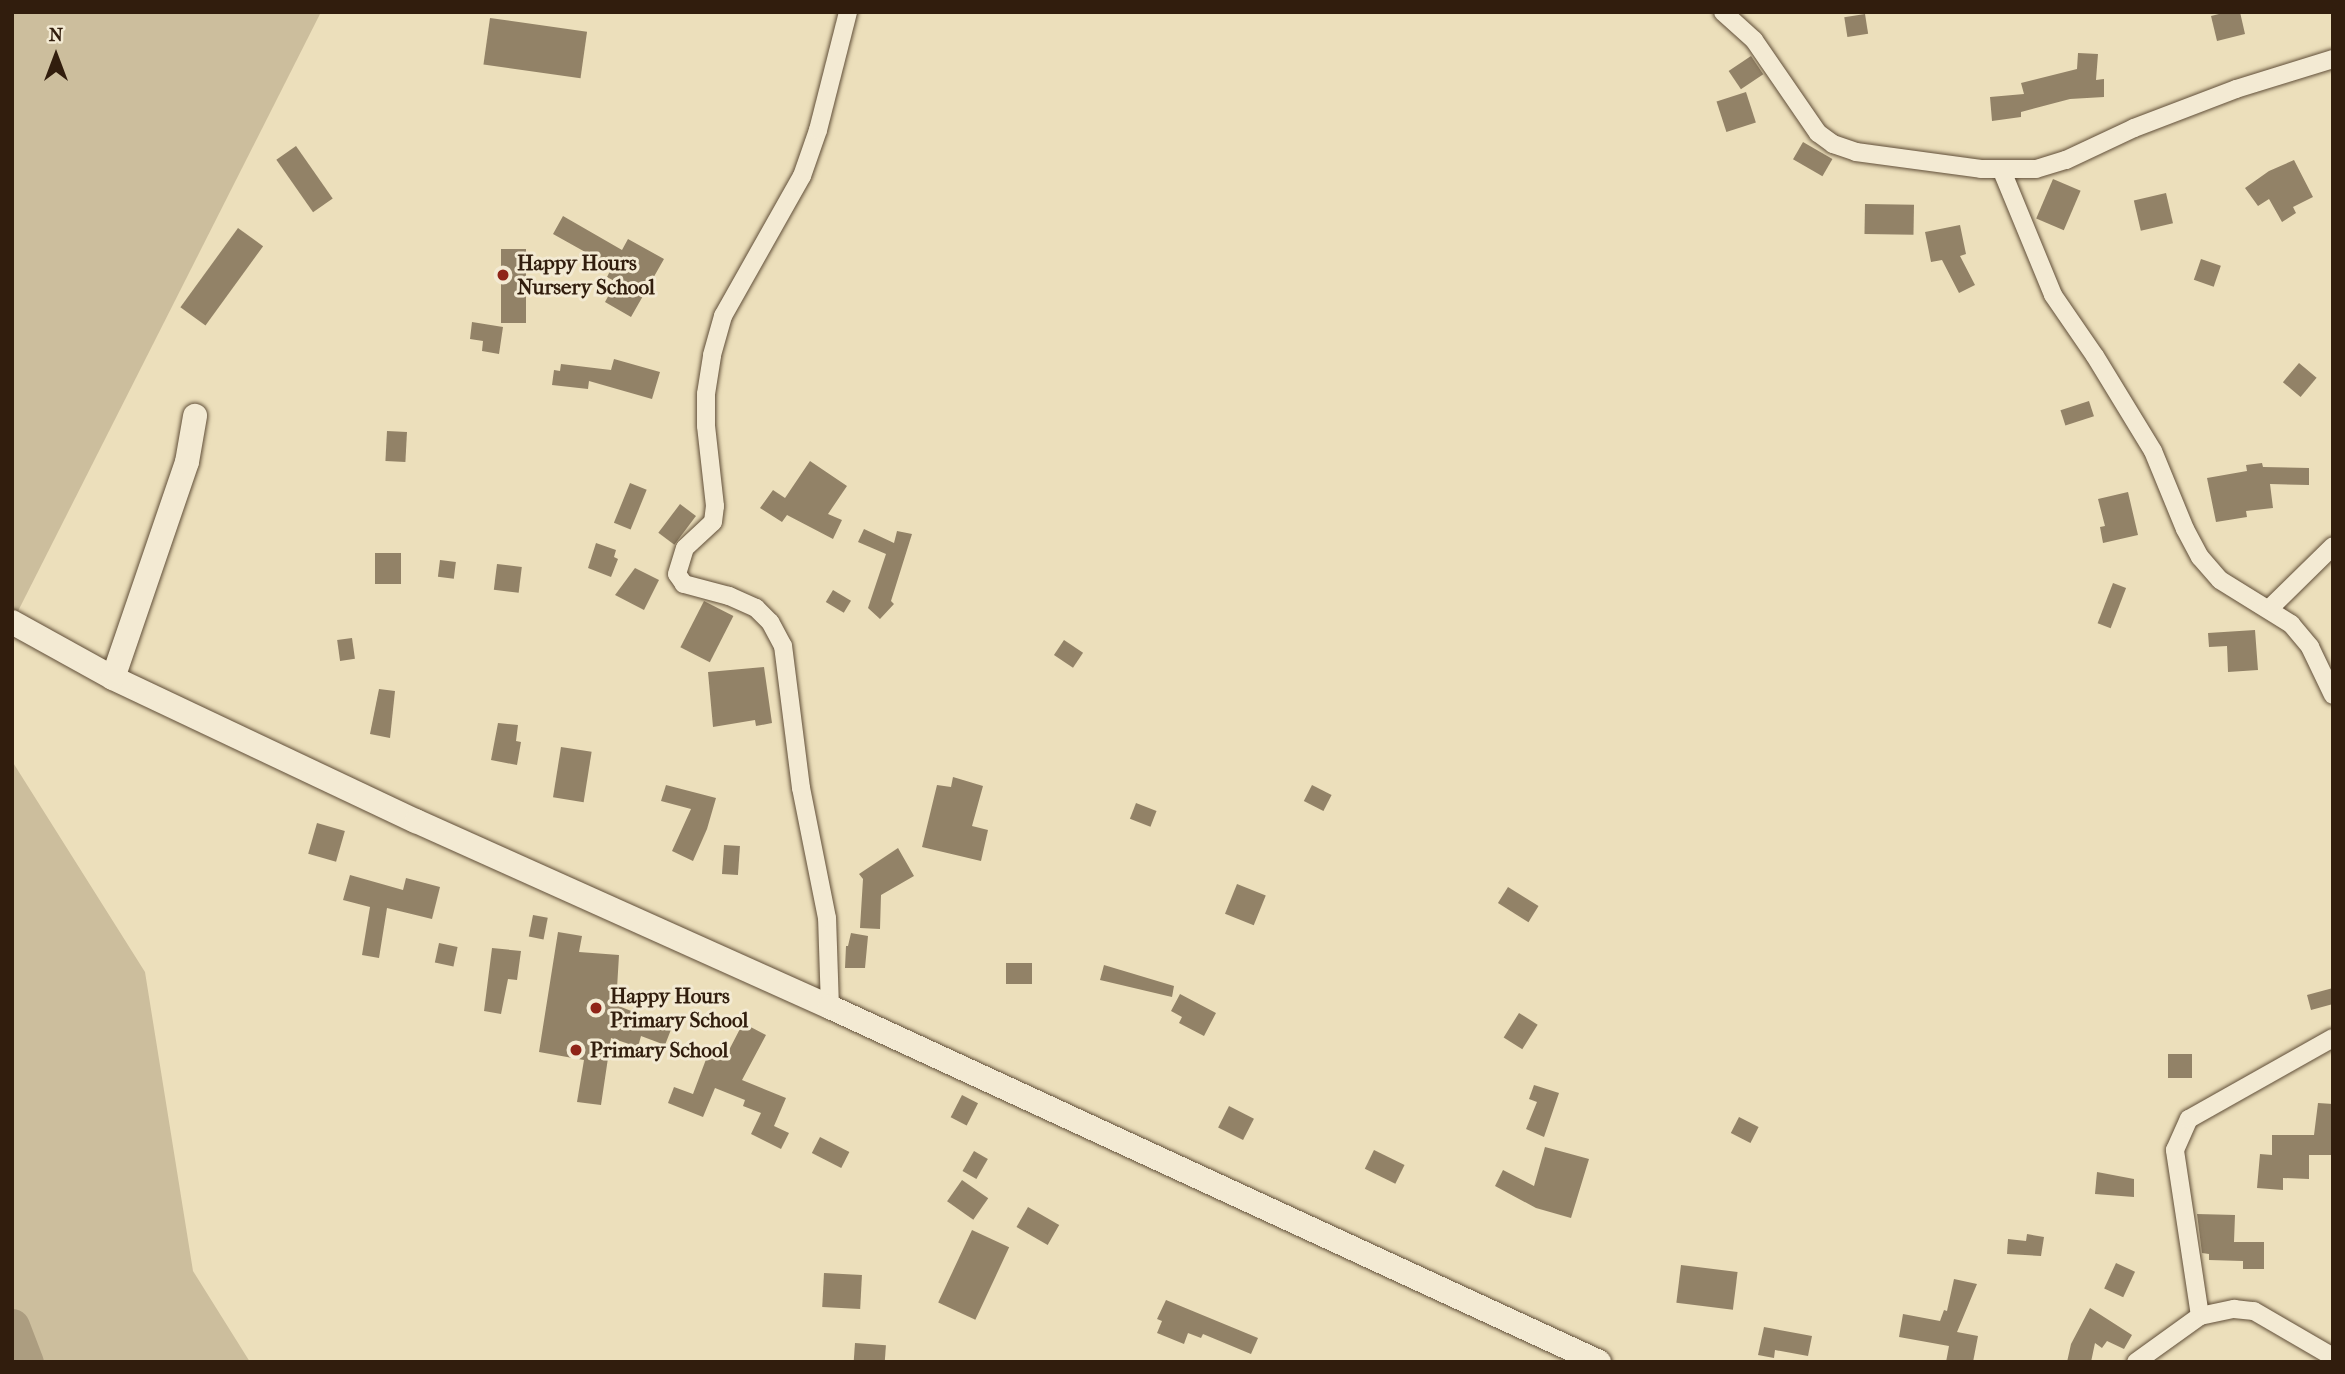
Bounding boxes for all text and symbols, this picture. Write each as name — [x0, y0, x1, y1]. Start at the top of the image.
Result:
north arrow — [21, 21, 91, 91]
text: N — [49, 24, 63, 46]
place label: Happy Hours Nursery School — [517, 250, 655, 300]
marker: Happy Hours Nursery School — [495, 267, 511, 283]
place label: Happy Hours Primary School — [610, 983, 748, 1033]
marker: Happy Hours Primary School — [588, 1000, 604, 1016]
place label: Primary School — [590, 1037, 728, 1063]
marker: Primary School — [568, 1042, 584, 1058]

